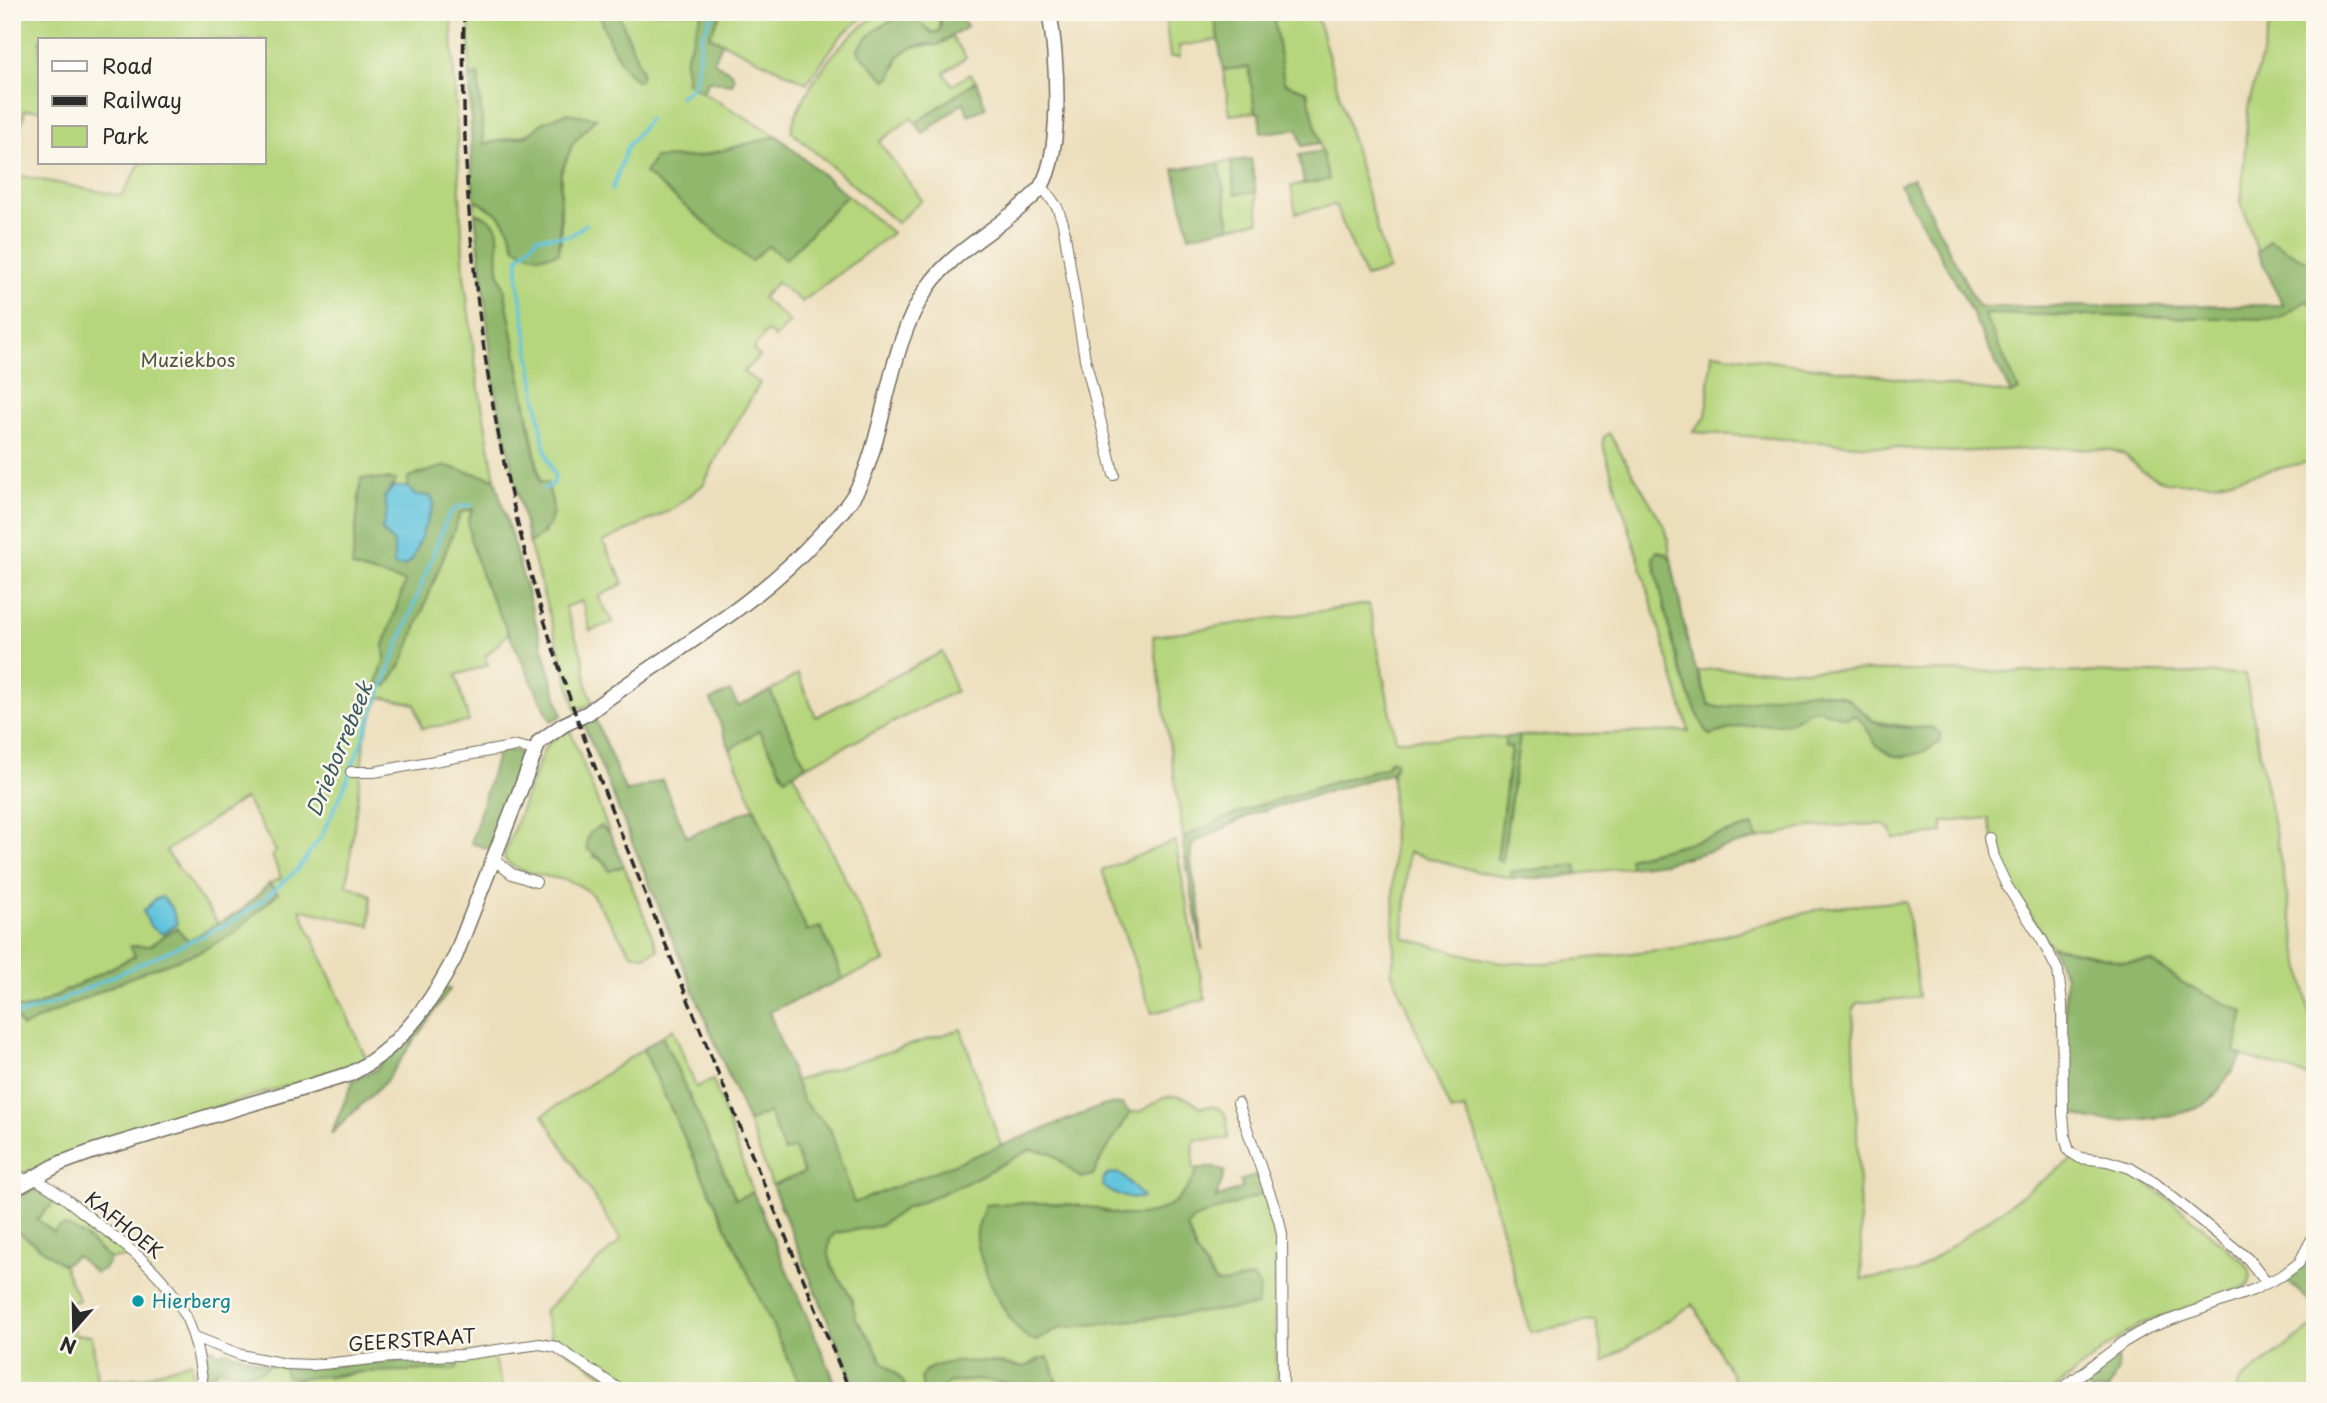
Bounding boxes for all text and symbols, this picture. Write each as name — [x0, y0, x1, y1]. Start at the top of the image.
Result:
legend — [38, 38, 266, 164]
text: Road — [102, 49, 153, 81]
text: Railway — [102, 83, 182, 115]
text: Park — [102, 119, 149, 151]
park label: Muziekbos — [140, 345, 236, 373]
water label: Drieborrebeek — [296, 675, 380, 821]
street label: KAFHOEK — [80, 1184, 170, 1264]
place label: Hierberg — [152, 1286, 231, 1314]
marker: Hierberg — [130, 1293, 146, 1309]
north arrow — [38, 1294, 108, 1364]
street label: GEERSTRAAT — [347, 1321, 477, 1357]
text: N — [56, 1330, 80, 1362]

